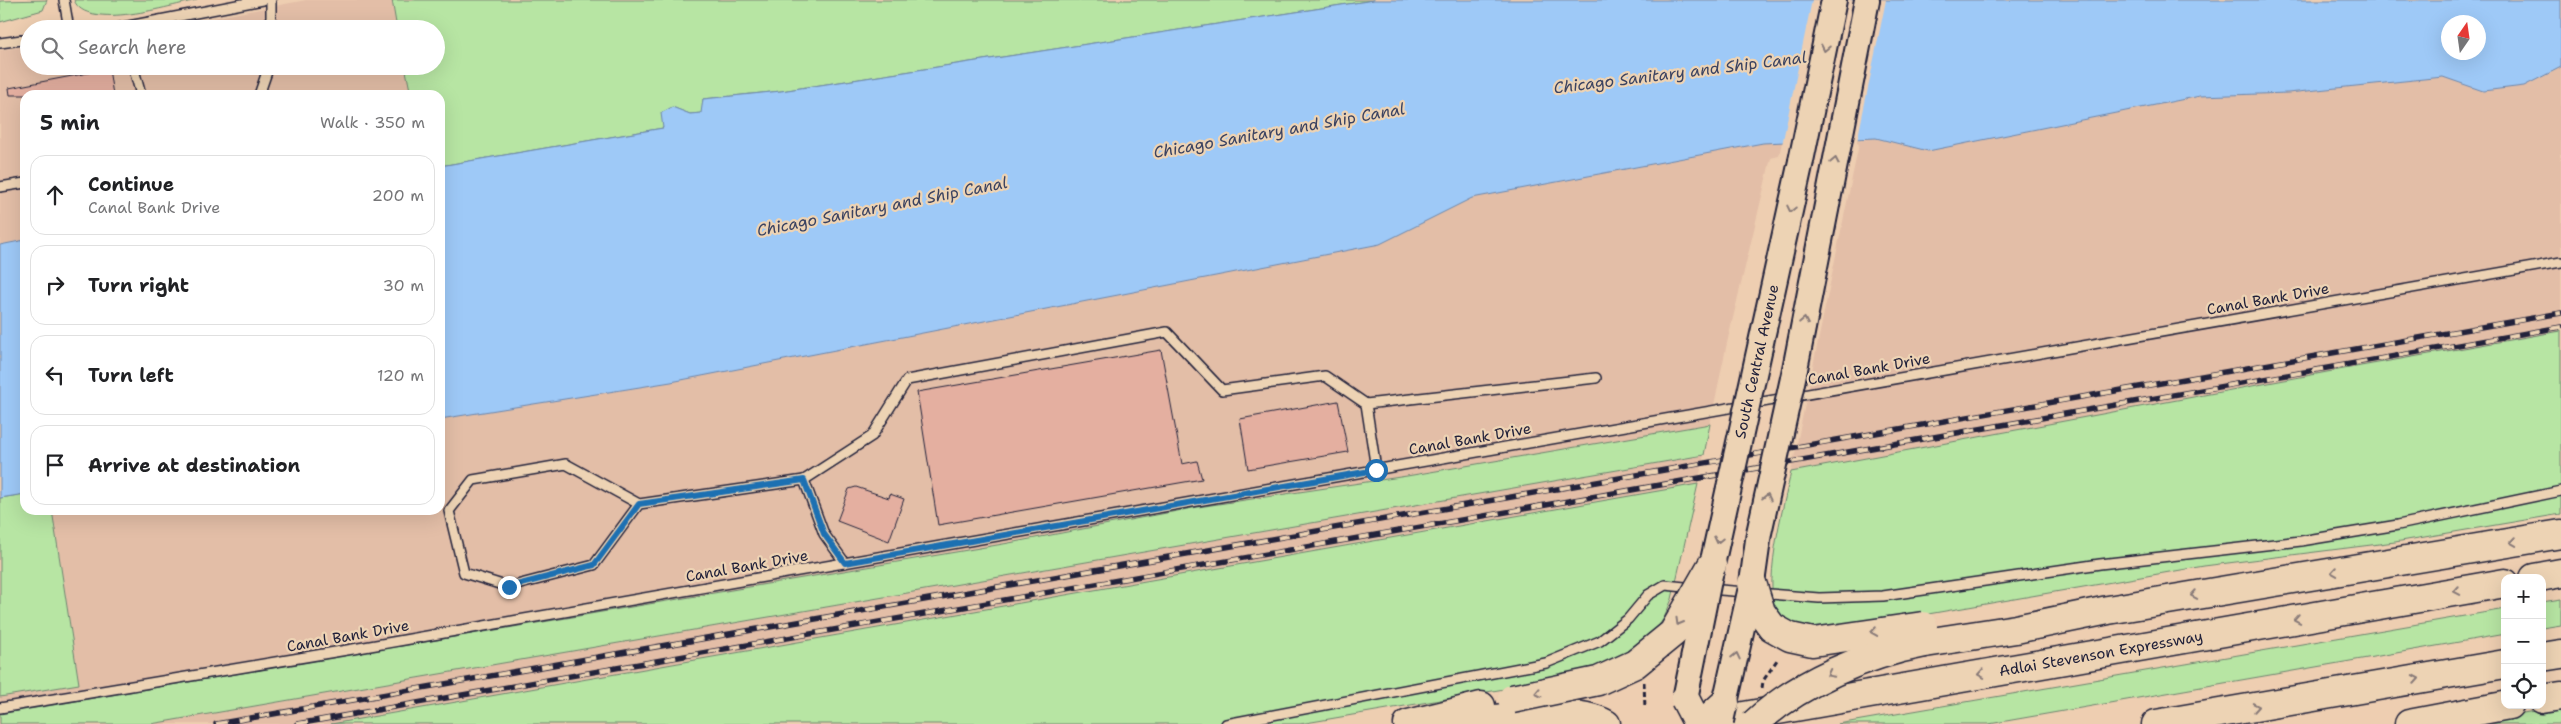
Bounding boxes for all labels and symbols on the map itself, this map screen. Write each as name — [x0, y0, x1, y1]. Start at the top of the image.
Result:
north arrow — [2441, 15, 2486, 60]
one-way arrow — [1820, 43, 1830, 52]
water label: Chicago Sanitary and Ship Canal — [1552, 47, 1808, 98]
water label: Chicago Sanitary and Ship Canal — [1152, 98, 1406, 163]
one-way arrow — [1829, 157, 1839, 166]
water label: Chicago Sanitary and Ship Canal — [755, 172, 1009, 241]
one-way arrow — [1786, 204, 1797, 213]
street label: Canal Bank Drive — [2205, 278, 2331, 320]
street label: South Central Avenue — [1730, 283, 1784, 441]
one-way arrow — [1798, 316, 1809, 325]
street label: Canal Bank Drive — [1806, 348, 1932, 390]
street label: Canal Bank Drive — [1407, 418, 1533, 460]
route start — [1365, 459, 1388, 482]
one-way arrow — [1761, 492, 1771, 501]
one-way arrow — [1713, 536, 1724, 545]
one-way arrow — [2509, 537, 2517, 547]
street label: Canal Bank Drive — [684, 545, 810, 587]
one-way arrow — [2330, 567, 2338, 577]
route end — [498, 576, 521, 599]
one-way arrow — [2452, 586, 2461, 596]
one-way arrow — [2190, 590, 2198, 600]
one-way arrow — [2292, 614, 2301, 624]
street label: Canal Bank Drive — [285, 615, 411, 657]
one-way arrow — [1675, 617, 1685, 626]
street label: Adlai Stevenson Expressway — [1997, 626, 2204, 681]
one-way arrow — [1870, 627, 1879, 637]
one-way arrow — [1730, 651, 1741, 660]
one-way arrow — [1826, 668, 1835, 678]
one-way arrow — [1977, 669, 1986, 679]
one-way arrow — [2412, 675, 2420, 685]
one-way arrow — [1534, 687, 1543, 698]
one-way arrow — [2251, 702, 2260, 712]

